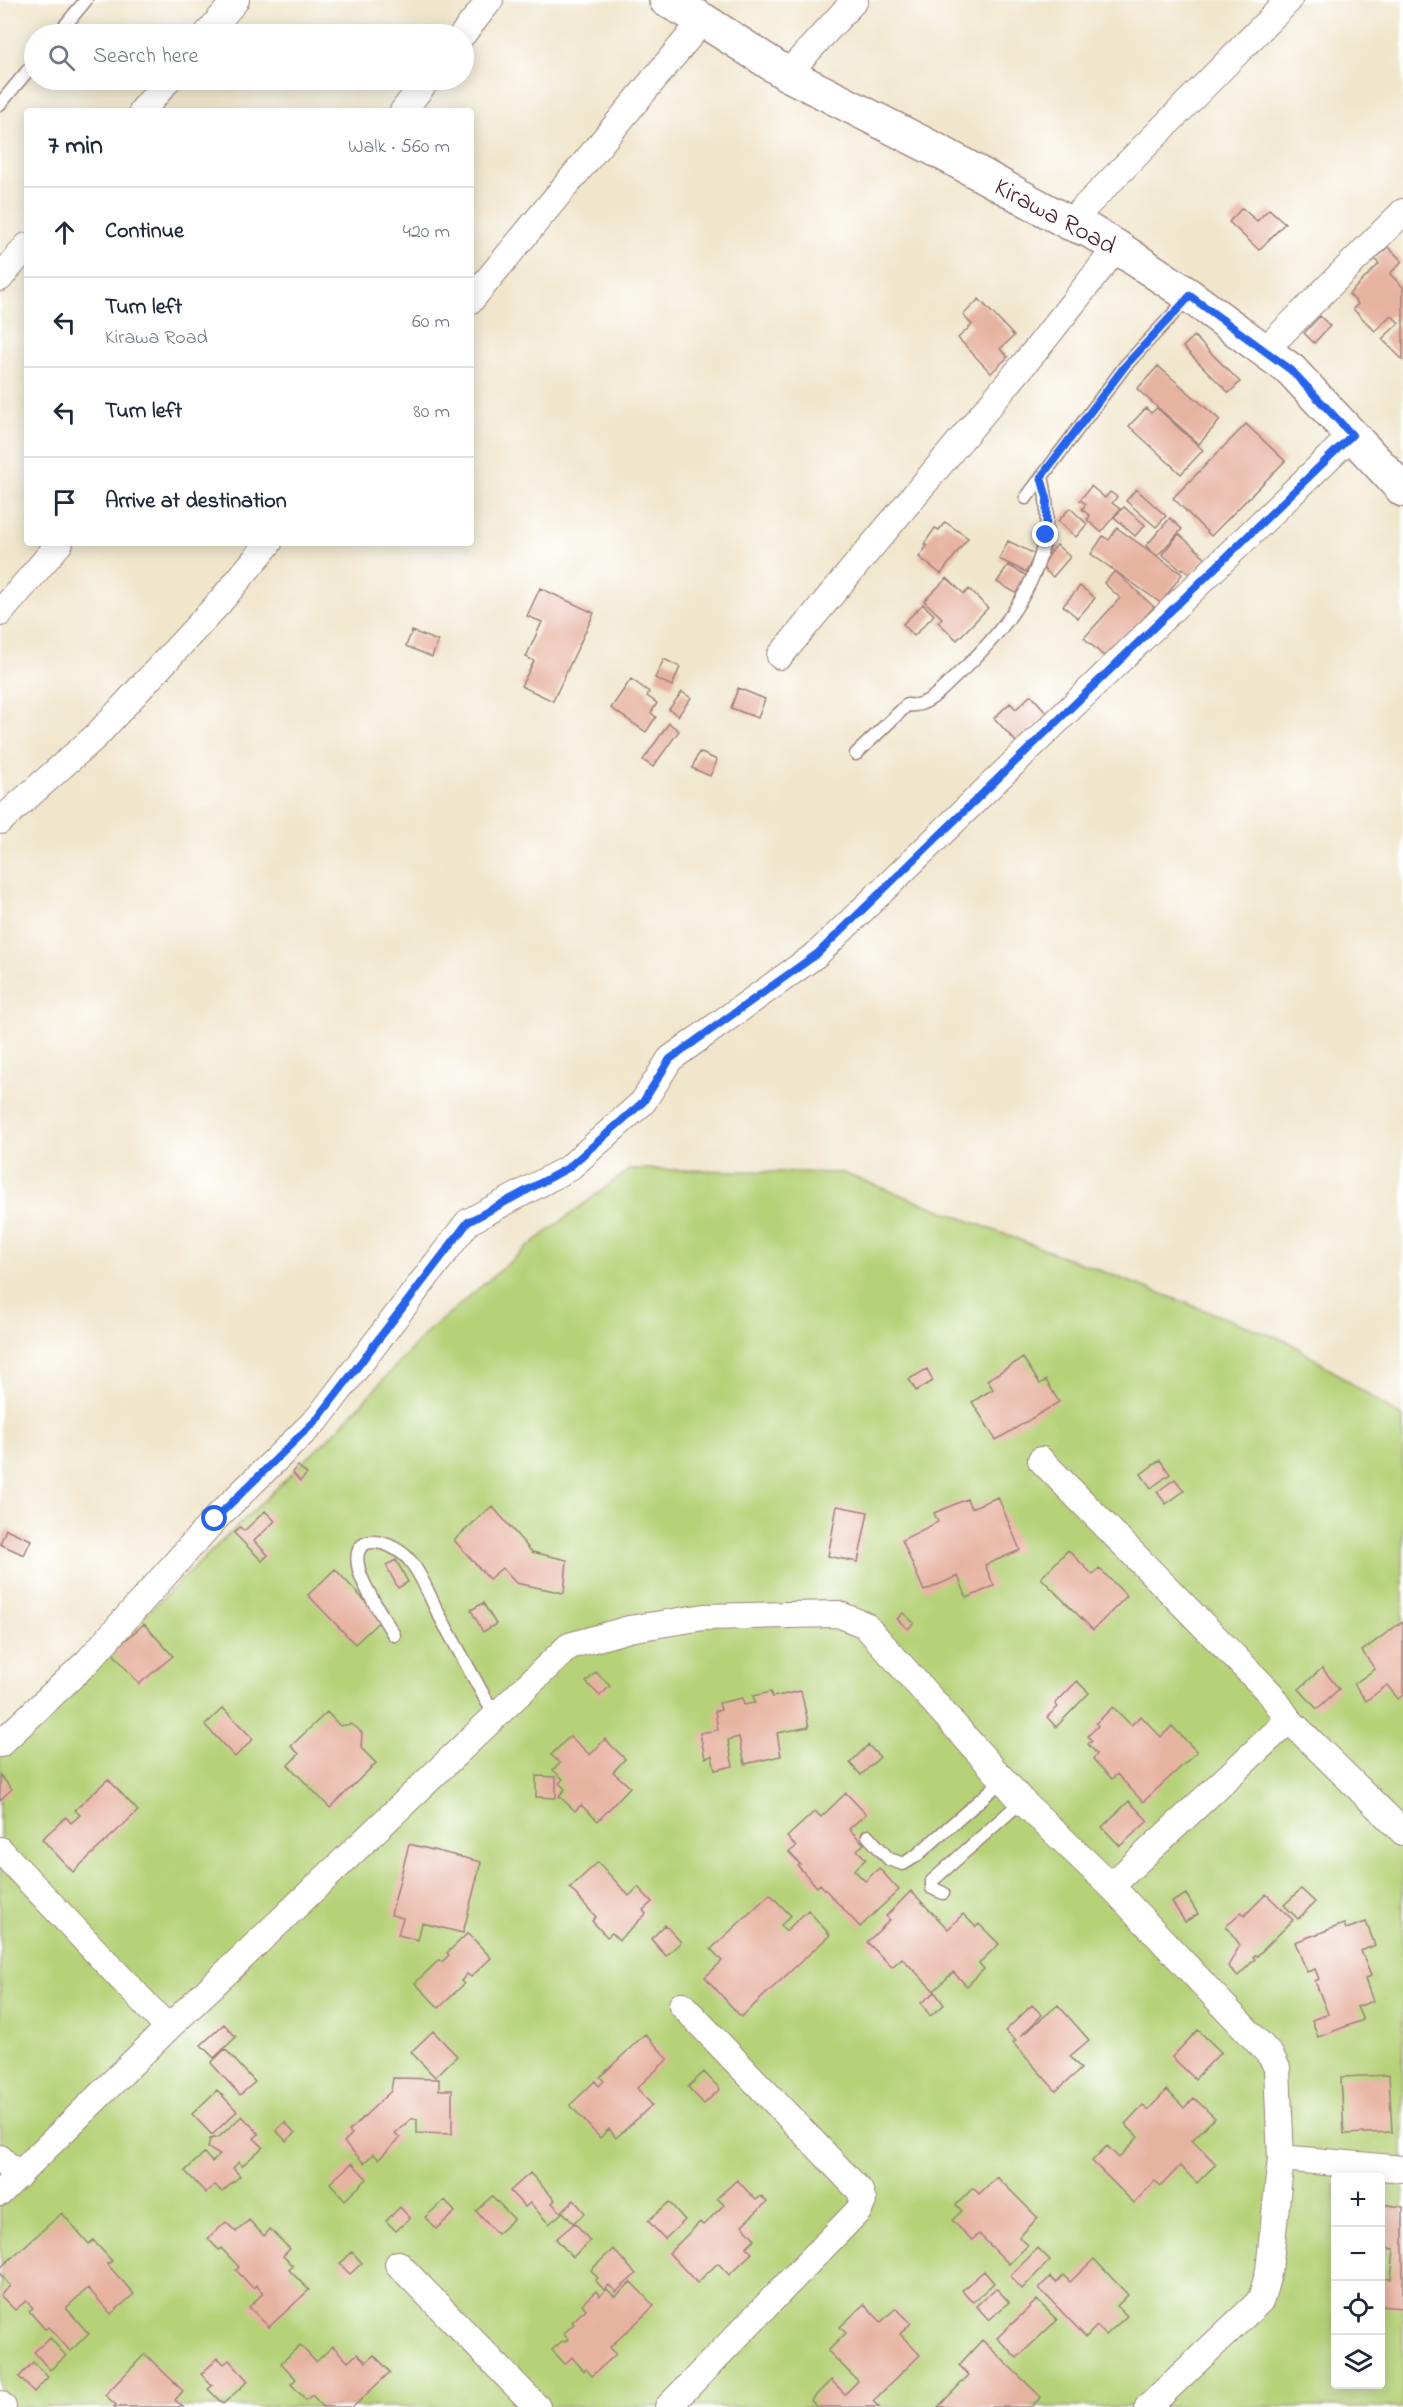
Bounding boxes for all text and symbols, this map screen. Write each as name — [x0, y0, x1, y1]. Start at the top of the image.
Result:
search box — [24, 24, 474, 90]
icon: search — [45, 41, 78, 74]
text: Search here — [93, 41, 198, 73]
text: 7 min — [48, 128, 103, 166]
text: Walk · 560 m — [348, 133, 450, 162]
street label: Kirawa Road — [987, 170, 1123, 266]
icon: ahead — [48, 216, 81, 249]
text: Continue — [105, 216, 184, 248]
text: 420 m — [403, 218, 450, 247]
text: Turn left — [105, 292, 182, 324]
icon: left — [48, 306, 81, 339]
text: 60 m — [412, 308, 450, 337]
text: Kirawa Road — [105, 324, 208, 353]
icon: left — [48, 396, 81, 429]
text: Turn left — [105, 396, 182, 428]
text: 80 m — [413, 398, 450, 427]
icon: arrive — [48, 486, 81, 519]
text: Arrive at destination — [105, 486, 287, 518]
route end — [1032, 521, 1058, 547]
route start — [201, 1505, 227, 1531]
map controls — [1331, 2173, 1385, 2389]
button: + — [1331, 2173, 1385, 2227]
button: − — [1331, 2227, 1385, 2281]
button: locate — [1331, 2281, 1385, 2335]
button: layers — [1331, 2335, 1385, 2389]

